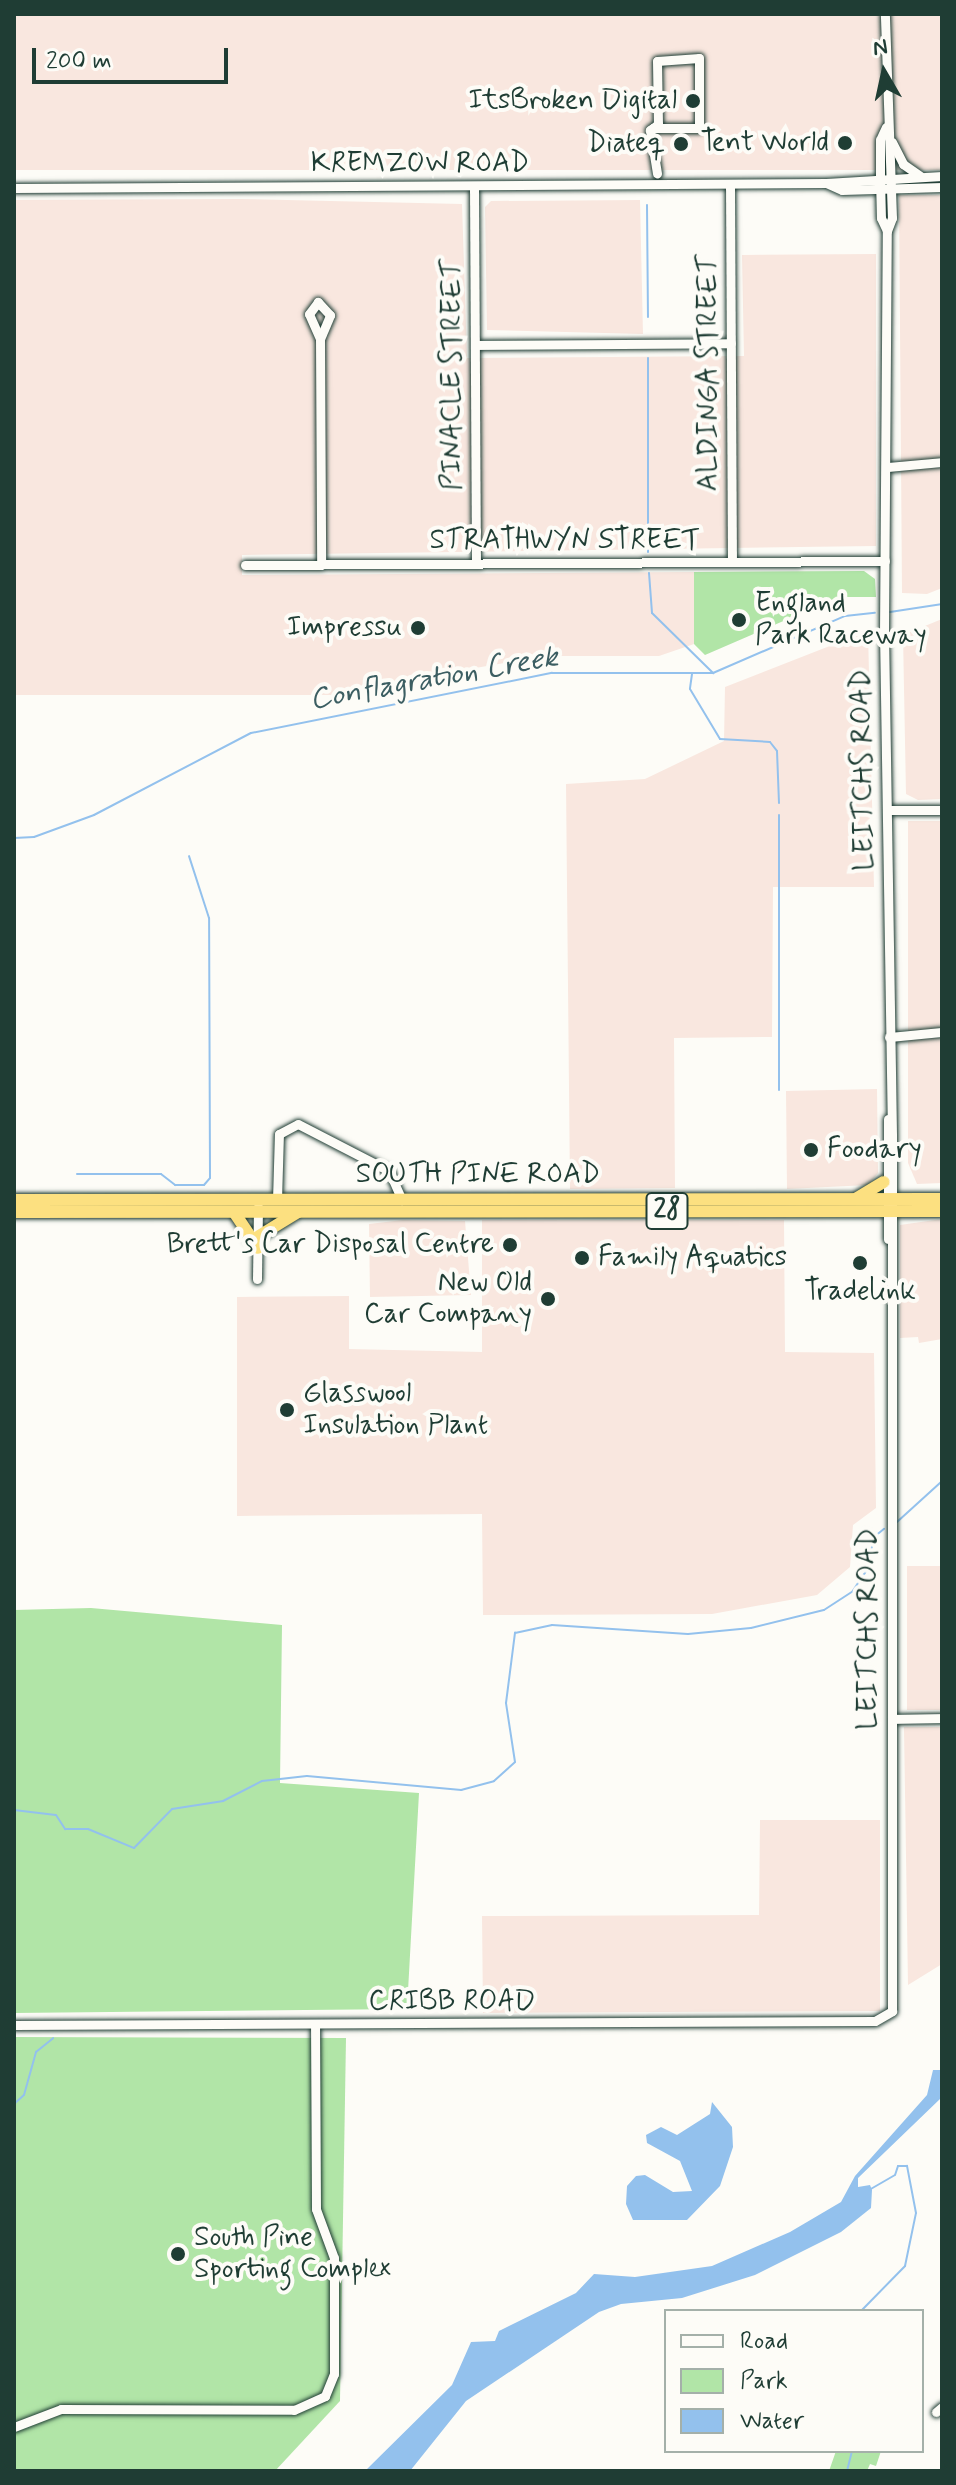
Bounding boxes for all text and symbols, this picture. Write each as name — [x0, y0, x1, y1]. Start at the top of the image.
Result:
scale bar — [36, 32, 232, 82]
north arrow — [844, 32, 924, 112]
text: N — [871, 33, 890, 63]
text: 200 m — [46, 46, 112, 77]
place label: ItsBroken Digital — [462, 84, 677, 118]
marker: ItsBroken Digital — [684, 92, 702, 110]
place label: Tent World — [700, 126, 829, 160]
place label: Diateq — [587, 127, 665, 161]
marker: Tent World — [836, 134, 854, 152]
marker: Diateq — [672, 135, 690, 153]
street label: KREMZOW ROAD — [312, 147, 528, 181]
street label: ALDINGA STREET — [692, 254, 726, 492]
street label: PINACLE STREET — [436, 259, 470, 491]
street label: STRATHWYN STREET — [428, 524, 702, 558]
place label: England Park Raceway — [755, 587, 927, 653]
place label: Impressu — [287, 611, 402, 645]
marker: England Park Raceway — [730, 611, 748, 629]
marker: Impressu — [409, 619, 427, 637]
water label: Conflagration Creek — [306, 639, 562, 719]
street label: LEITCHS ROAD — [845, 671, 883, 869]
place label: Foodary — [827, 1133, 922, 1167]
marker: Foodary — [802, 1141, 820, 1159]
street label: SOUTH PINE ROAD — [357, 1158, 599, 1192]
road number: 28 — [645, 1189, 689, 1233]
place label: Brett's Car Disposal Centre — [155, 1228, 494, 1262]
marker: Brett's Car Disposal Centre — [501, 1236, 519, 1254]
place label: Family Aquatics — [598, 1241, 786, 1275]
marker: Family Aquatics — [573, 1249, 591, 1267]
marker: Tradelink — [851, 1254, 869, 1272]
place label: New Old Car Company — [368, 1266, 532, 1332]
place label: Tradelink — [804, 1275, 916, 1309]
marker: New Old Car Company — [539, 1290, 557, 1308]
place label: Glasswool Insulation Plant — [303, 1377, 503, 1443]
marker: Glasswool Insulation Plant — [278, 1401, 296, 1419]
street label: LEITCHS ROAD — [852, 1530, 886, 1728]
street label: CRIBB ROAD — [369, 1985, 535, 2019]
place label: South Pine Sporting Complex — [194, 2221, 399, 2287]
marker: South Pine Sporting Complex — [169, 2245, 187, 2263]
legend — [664, 2309, 924, 2453]
text: Road — [740, 2326, 788, 2357]
text: Park — [740, 2366, 788, 2397]
text: Water — [740, 2406, 804, 2437]

